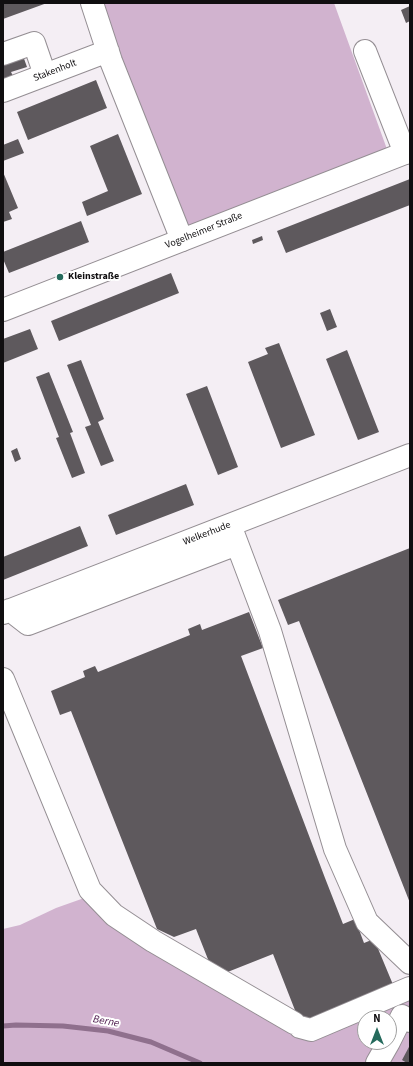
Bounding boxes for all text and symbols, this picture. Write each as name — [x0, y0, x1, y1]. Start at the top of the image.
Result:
street label: Stakenholt — [32, 57, 78, 85]
street label: Vogelheimer Straße — [164, 210, 244, 252]
place label: Kleinstraße — [68, 271, 119, 283]
marker: Kleinstraße — [55, 272, 65, 282]
street label: Welkerhude — [182, 519, 232, 549]
north arrow — [357, 1010, 397, 1050]
text: N — [373, 1011, 381, 1026]
water label: Berne — [92, 1013, 120, 1031]

